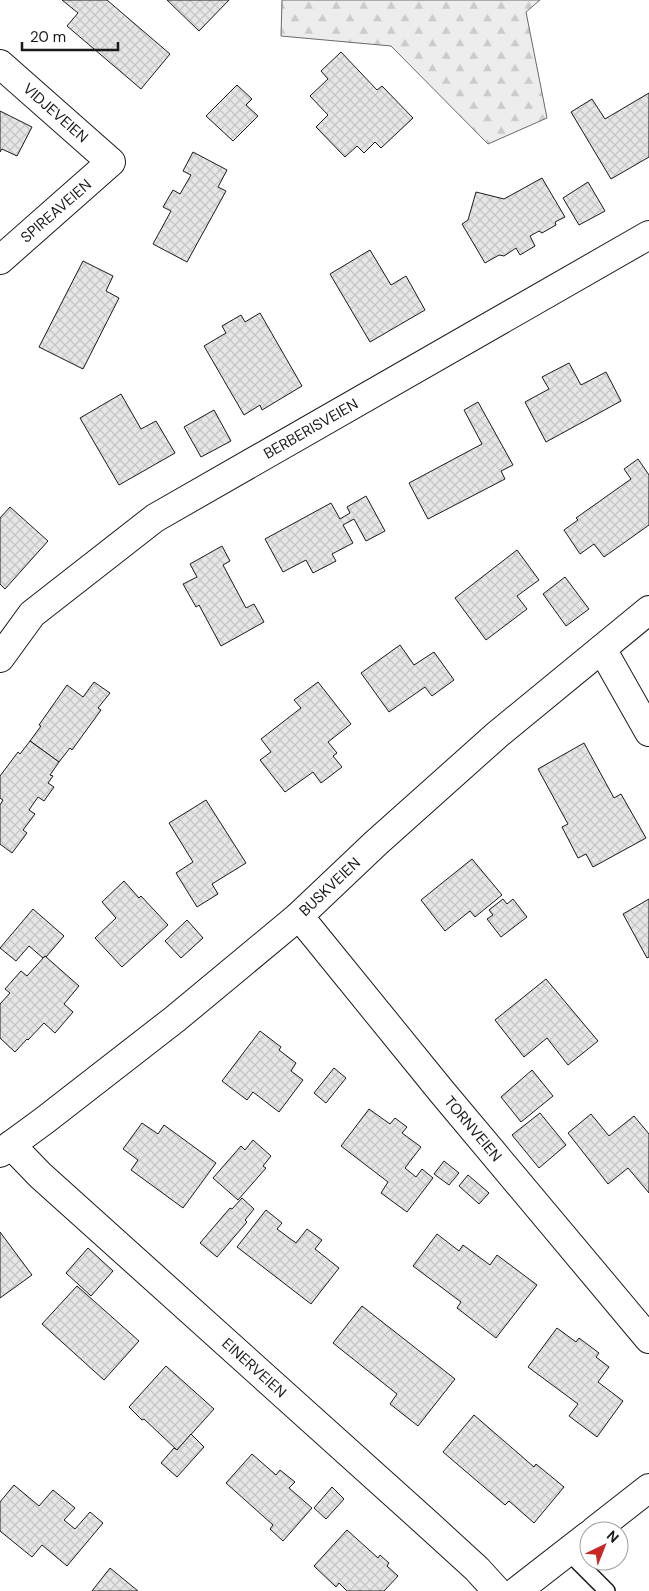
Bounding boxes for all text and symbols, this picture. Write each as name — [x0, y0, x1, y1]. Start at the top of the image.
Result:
scale bar — [22, 20, 119, 52]
text: 20 m — [30, 27, 66, 47]
street label: VIDJEVEIEN — [19, 79, 92, 147]
street label: SPIREAVEIEN — [16, 175, 96, 247]
street label: BERBERISVEIEN — [260, 394, 362, 464]
street label: BUSKVEIEN — [295, 853, 365, 921]
street label: TORNVEIEN — [440, 1092, 506, 1166]
street label: EINERVEIEN — [218, 1334, 291, 1402]
north arrow — [579, 1521, 629, 1571]
text: N — [603, 1526, 623, 1547]

